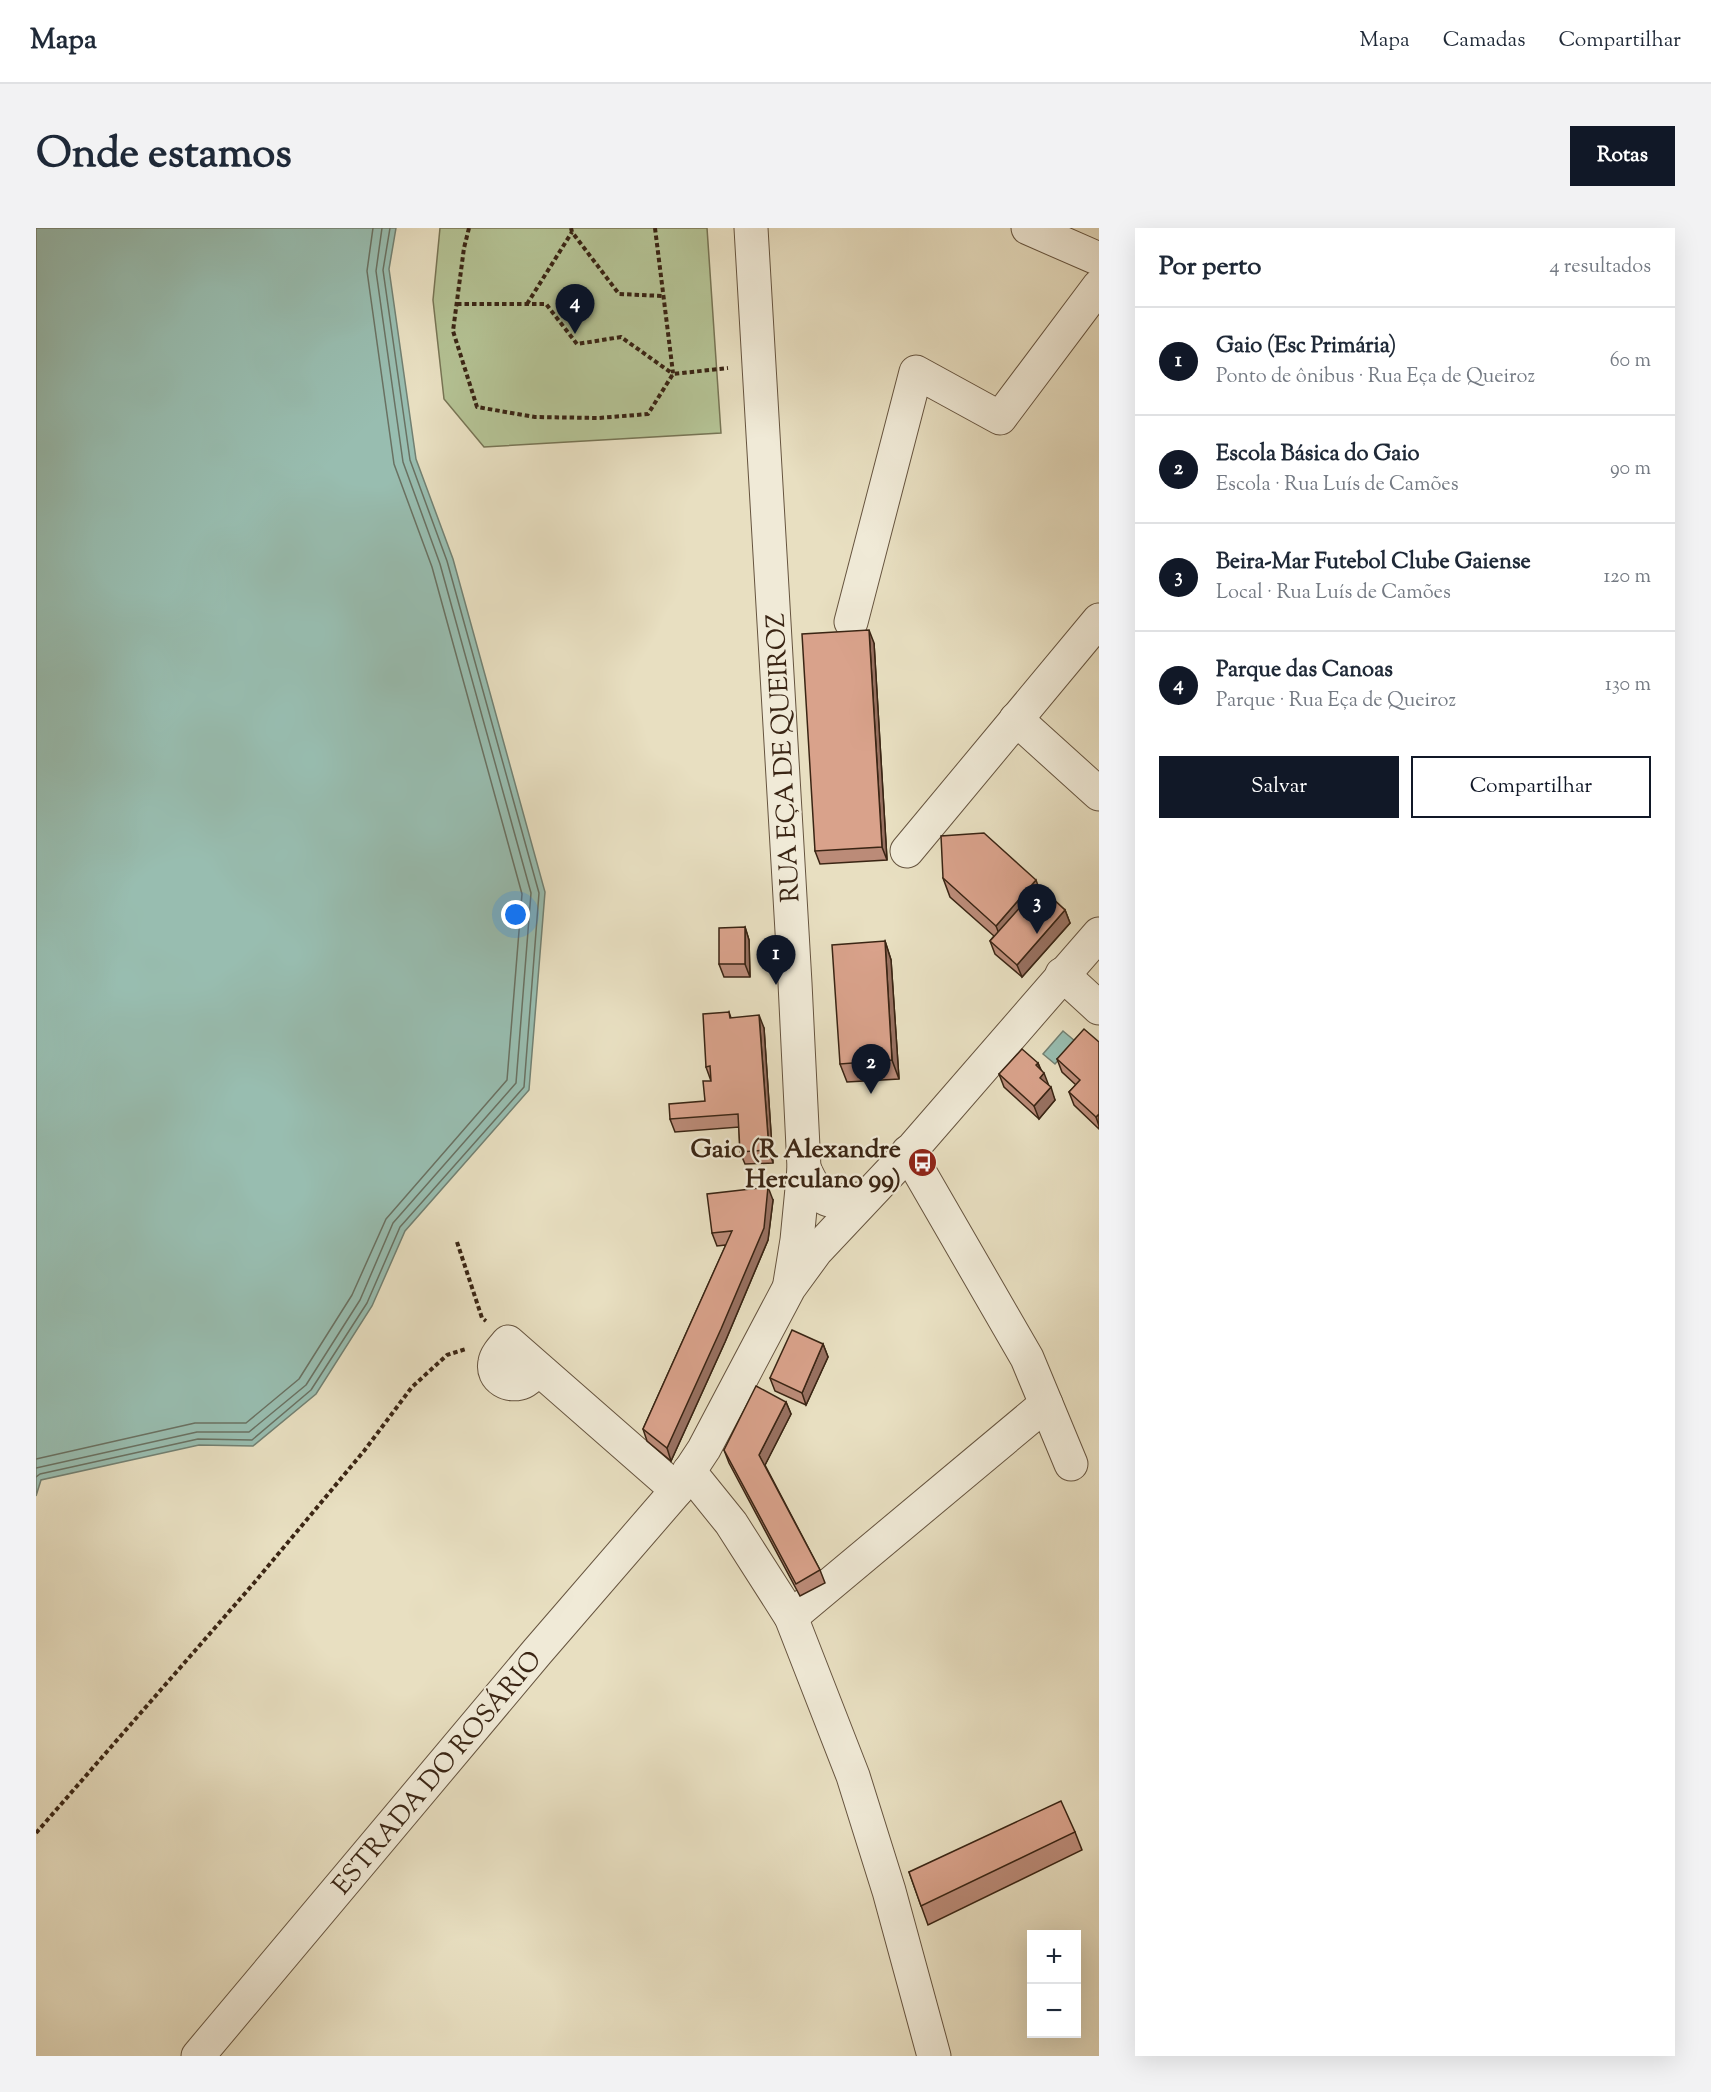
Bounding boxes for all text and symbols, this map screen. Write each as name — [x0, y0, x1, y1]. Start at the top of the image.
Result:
text: Mapa — [30, 21, 97, 61]
text: Mapa — [1360, 26, 1410, 56]
text: Camadas — [1443, 26, 1526, 56]
text: Compartilhar — [1559, 26, 1681, 56]
text: Onde estamos — [36, 126, 292, 186]
button: Rotas — [1570, 126, 1675, 186]
text: Por perto — [1159, 249, 1261, 286]
text: 4 resultados — [1549, 253, 1651, 282]
pin: 4 — [556, 285, 594, 334]
text: Gaio (Esc Primária) — [1216, 331, 1396, 363]
text: 1 — [1175, 347, 1182, 376]
text: 60 m — [1610, 347, 1651, 376]
text: Ponto de ônibus · Rua Eça de Queiroz — [1216, 363, 1535, 392]
text: Escola Básica do Gaio — [1216, 439, 1420, 471]
text: 2 — [1174, 455, 1183, 484]
text: 90 m — [1610, 455, 1651, 484]
text: Escola · Rua Luís de Camões — [1216, 471, 1459, 500]
text: Beira-Mar Futebol Clube Gaiense — [1216, 547, 1531, 579]
text: 3 — [1174, 563, 1183, 592]
text: 120 m — [1603, 563, 1651, 592]
text: Local · Rua Luís de Camões — [1216, 579, 1451, 608]
street label: RUA EÇA DE QUEIROZ — [758, 612, 811, 903]
text: Parque das Canoas — [1216, 655, 1393, 687]
text: 4 — [1173, 671, 1184, 700]
text: 130 m — [1605, 671, 1651, 700]
text: Parque · Rua Eça de Queiroz — [1216, 687, 1456, 716]
button: Salvar — [1159, 756, 1399, 818]
button: Compartilhar — [1411, 756, 1651, 818]
pin: 3 — [1018, 884, 1056, 934]
your location — [501, 900, 530, 929]
pin: 1 — [756, 936, 796, 985]
pin: 2 — [852, 1044, 890, 1094]
place label: Gaio (R Alexandre Herculano 99) — [690, 1132, 901, 1199]
bus stop icon: Gaio (R Alexandre Herculano 99) — [906, 1147, 938, 1179]
street label: ESTRADA DO ROSÁRIO — [324, 1643, 551, 1904]
map controls — [1027, 1930, 1081, 2038]
button: + — [1027, 1930, 1081, 1984]
button: − — [1027, 1984, 1081, 2038]

